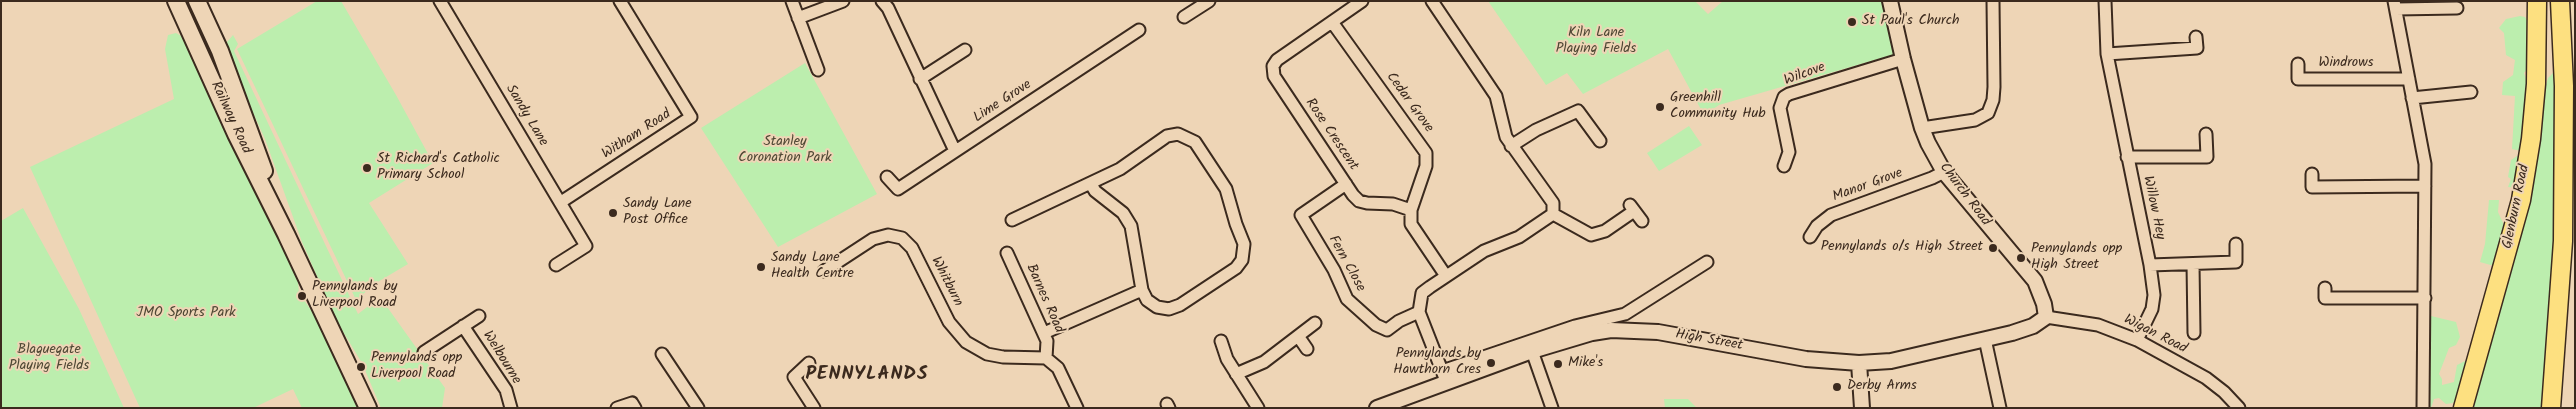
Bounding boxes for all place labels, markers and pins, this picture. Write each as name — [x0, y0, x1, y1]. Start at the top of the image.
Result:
place label: St Paul's Church — [1862, 14, 1959, 30]
marker: St Paul's Church — [1846, 16, 1858, 28]
place label: Greenhill Community Hub — [1670, 91, 1766, 124]
marker: Greenhill Community Hub — [1654, 101, 1666, 113]
place label: St Richard's Catholic Primary School — [377, 152, 500, 184]
marker: St Richard's Catholic Primary School — [361, 162, 373, 174]
place label: Sandy Lane Post Office — [623, 197, 692, 230]
marker: Sandy Lane Post Office — [607, 207, 619, 219]
place label: Pennylands o/s High Street — [1821, 240, 1983, 256]
marker: Pennylands o/s High Street — [1987, 242, 1999, 254]
place label: Pennylands opp High Street — [2031, 242, 2122, 274]
place label: Sandy Lane Health Centre — [771, 251, 854, 284]
marker: Pennylands opp High Street — [2015, 252, 2027, 264]
marker: Sandy Lane Health Centre — [755, 261, 767, 273]
place label: Pennylands by Liverpool Road — [312, 280, 397, 312]
marker: Pennylands by Liverpool Road — [296, 290, 308, 302]
place label: Pennylands by Hawthorn Cres — [1393, 347, 1481, 380]
place label: Pennylands opp Liverpool Road — [371, 351, 462, 384]
place label: Mike's — [1568, 356, 1603, 372]
marker: Pennylands by Hawthorn Cres — [1485, 357, 1497, 369]
marker: Mike's — [1552, 358, 1564, 370]
marker: Pennylands opp Liverpool Road — [355, 361, 367, 373]
place label: Derby Arms — [1847, 379, 1917, 395]
marker: Derby Arms — [1831, 381, 1843, 393]

